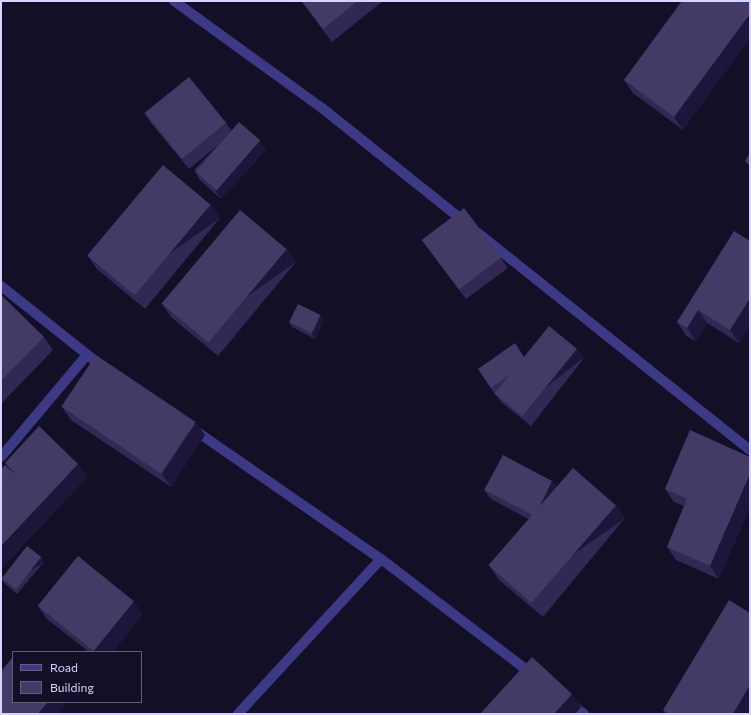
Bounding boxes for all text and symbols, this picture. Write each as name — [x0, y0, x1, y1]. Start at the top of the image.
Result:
legend — [12, 651, 142, 703]
text: Road — [50, 660, 78, 674]
text: Building — [50, 680, 94, 694]

